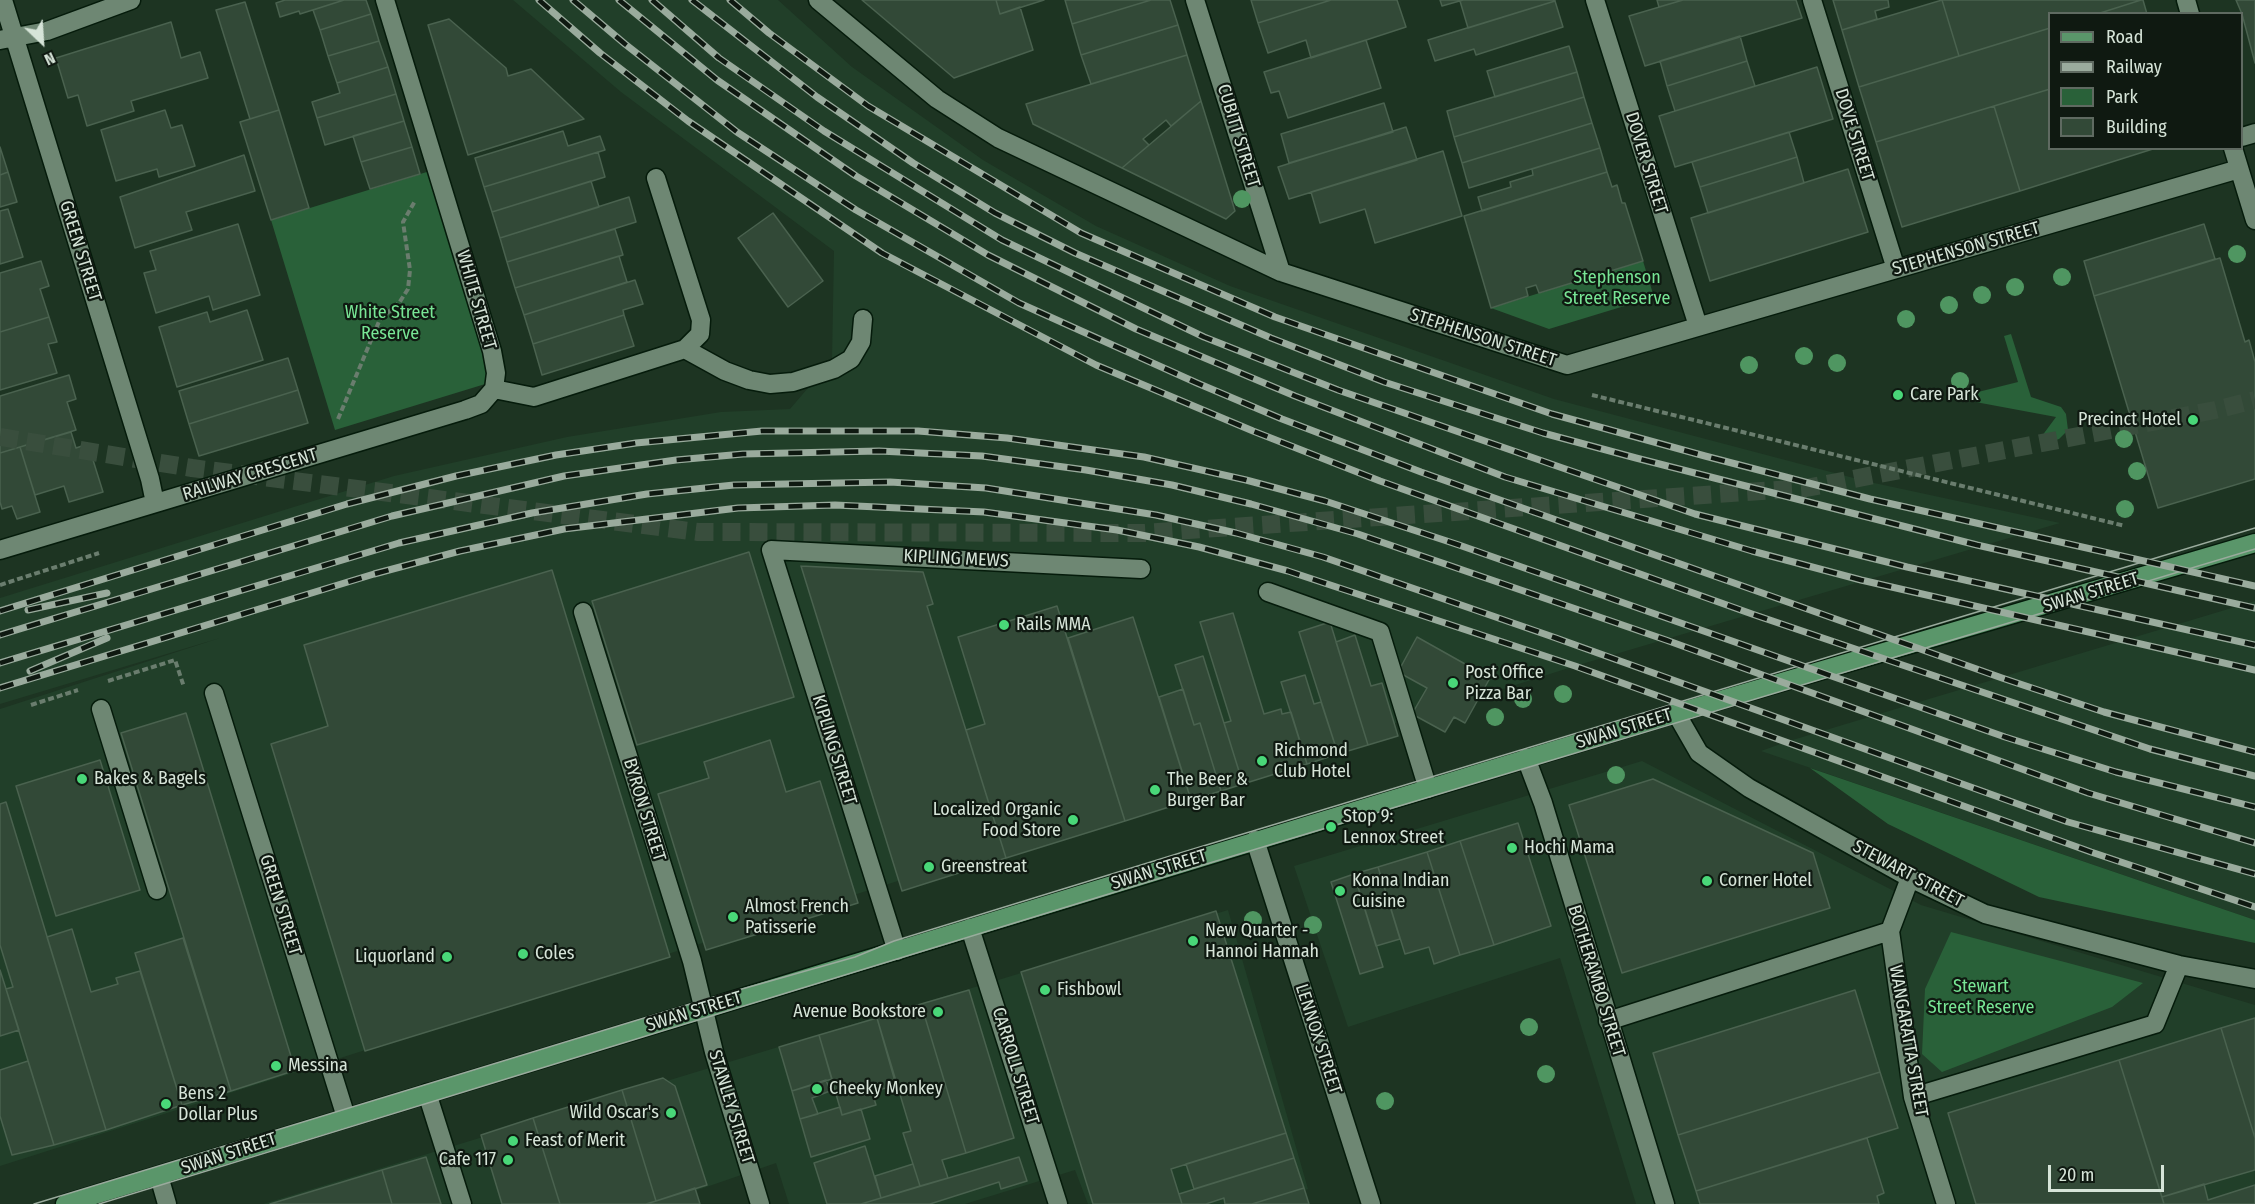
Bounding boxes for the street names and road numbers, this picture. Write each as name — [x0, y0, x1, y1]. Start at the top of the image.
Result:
street label: CUBITT STREET — [1212, 82, 1264, 190]
street label: DOVE STREET — [1830, 86, 1878, 184]
street label: DOVER STREET — [1620, 110, 1672, 216]
street label: GREEN STREET — [54, 198, 106, 304]
street label: STEPHENSON STREET — [1890, 218, 2042, 280]
street label: WHITE STREET — [452, 248, 500, 352]
street label: STEPHENSON STREET — [1407, 304, 1559, 372]
street label: RAILWAY CRESCENT — [180, 444, 320, 506]
street label: KIPLING MEWS — [903, 545, 1009, 573]
street label: SWAN STREET — [2041, 568, 2141, 618]
street label: KIPLING STREET — [807, 692, 861, 808]
street label: SWAN STREET — [1574, 704, 1674, 754]
street label: BYRON STREET — [618, 756, 670, 864]
street label: STEWART STREET — [1849, 836, 1967, 912]
street label: SWAN STREET — [1109, 845, 1209, 895]
street label: GREEN STREET — [254, 852, 306, 958]
street label: BOTHERAMBO STREET — [1563, 903, 1629, 1059]
street label: WANGARATTA STREET — [1884, 964, 1932, 1118]
street label: LENNOX STREET — [1290, 981, 1346, 1097]
street label: SWAN STREET — [644, 987, 744, 1037]
street label: CARROLL STREET — [987, 1005, 1043, 1127]
street label: STANLEY STREET — [703, 1048, 759, 1166]
street label: SWAN STREET — [179, 1128, 279, 1180]

